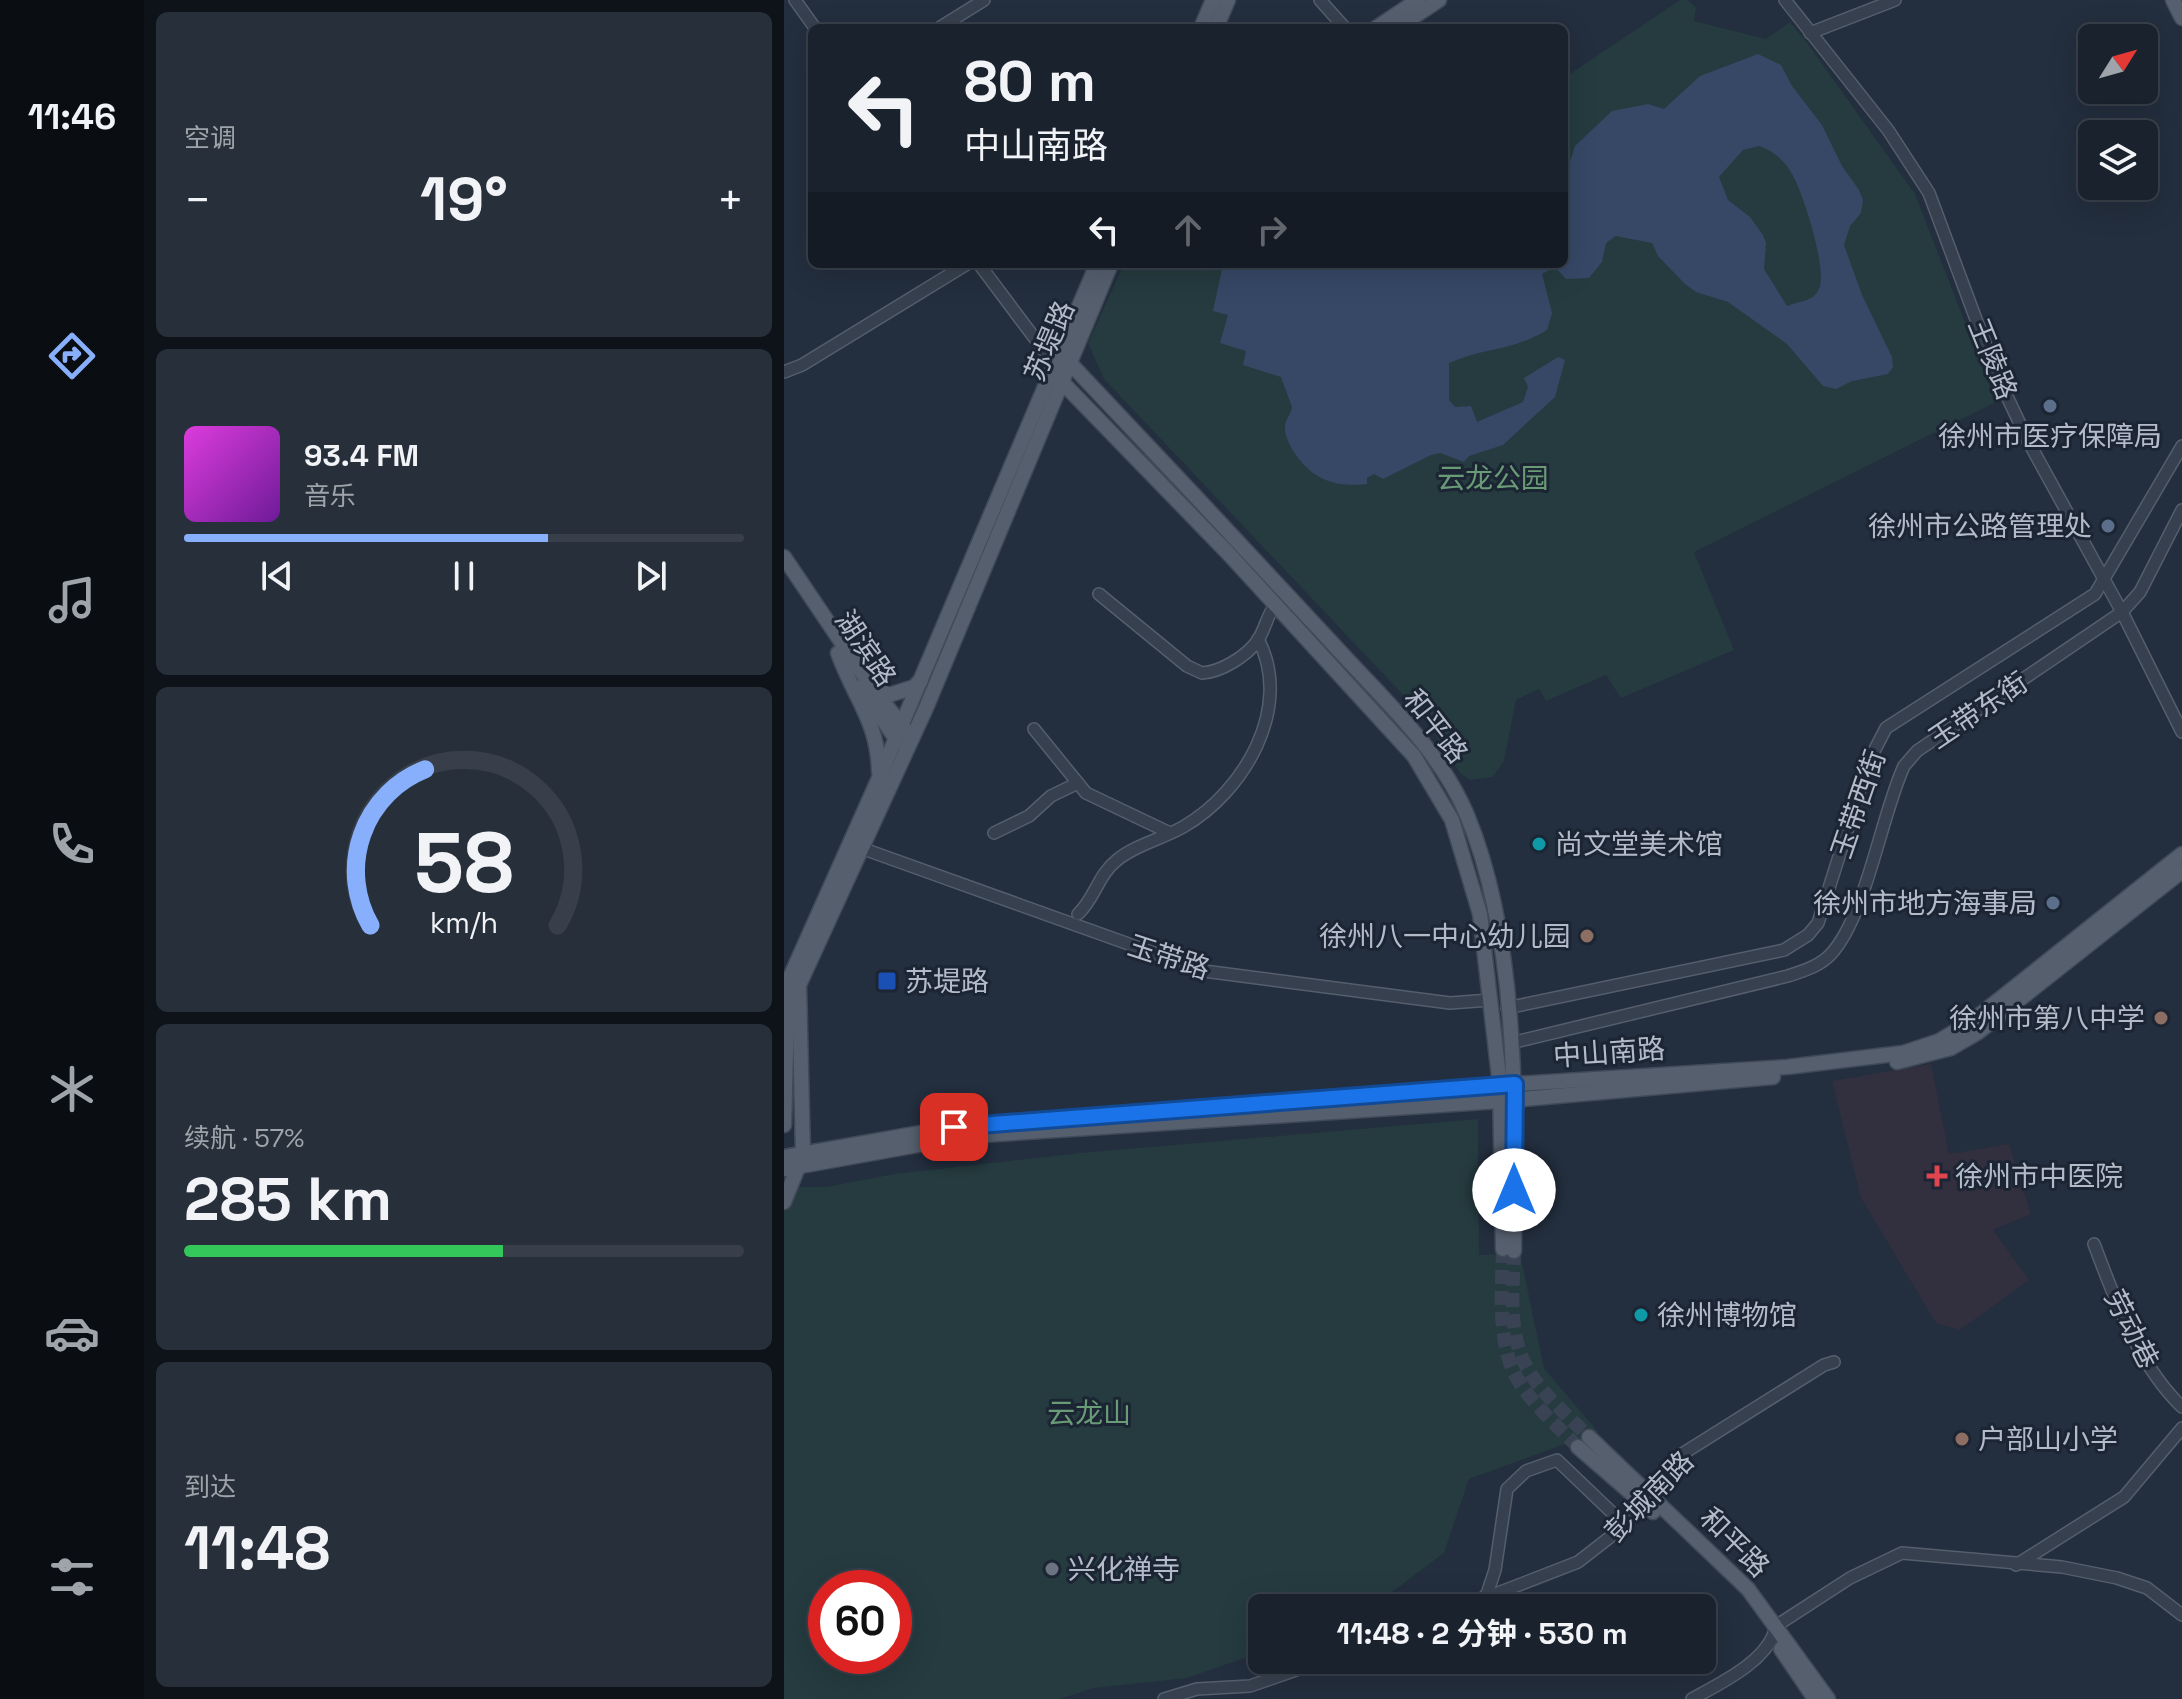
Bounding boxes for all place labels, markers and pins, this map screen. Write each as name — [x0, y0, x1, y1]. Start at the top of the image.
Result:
marker: 徐州市医疗保障局 — [2041, 397, 2059, 415]
place label: 徐州市医疗保障局 — [1938, 418, 2162, 454]
place label: 徐州市公路管理处 — [1868, 508, 2092, 544]
marker: 徐州市公路管理处 — [2099, 517, 2117, 535]
place label: 尚文堂美术馆 — [1555, 826, 1723, 862]
marker: 尚文堂美术馆 — [1530, 835, 1548, 853]
place label: 徐州市地方海事局 — [1813, 885, 2037, 921]
marker: 徐州市地方海事局 — [2044, 894, 2062, 912]
place label: 徐州八一中心幼儿园 — [1319, 918, 1571, 954]
marker: 徐州八一中心幼儿园 — [1578, 927, 1596, 945]
place label: 苏堤路 — [905, 963, 989, 999]
marker: 苏堤路 — [876, 970, 898, 992]
place label: 徐州市第八中学 — [1949, 1000, 2145, 1036]
marker: 徐州市第八中学 — [2152, 1009, 2170, 1027]
pin — [920, 1093, 988, 1161]
place label: 徐州市中医院 — [1955, 1158, 2123, 1194]
marker: 徐州市中医院 — [1926, 1165, 1948, 1187]
place label: 徐州博物馆 — [1657, 1297, 1797, 1333]
marker: 徐州博物馆 — [1632, 1306, 1650, 1324]
place label: 户部山小学 — [1978, 1421, 2118, 1457]
marker: 户部山小学 — [1953, 1430, 1971, 1448]
place label: 兴化禅寺 — [1068, 1551, 1180, 1587]
marker: 兴化禅寺 — [1043, 1560, 1061, 1578]

